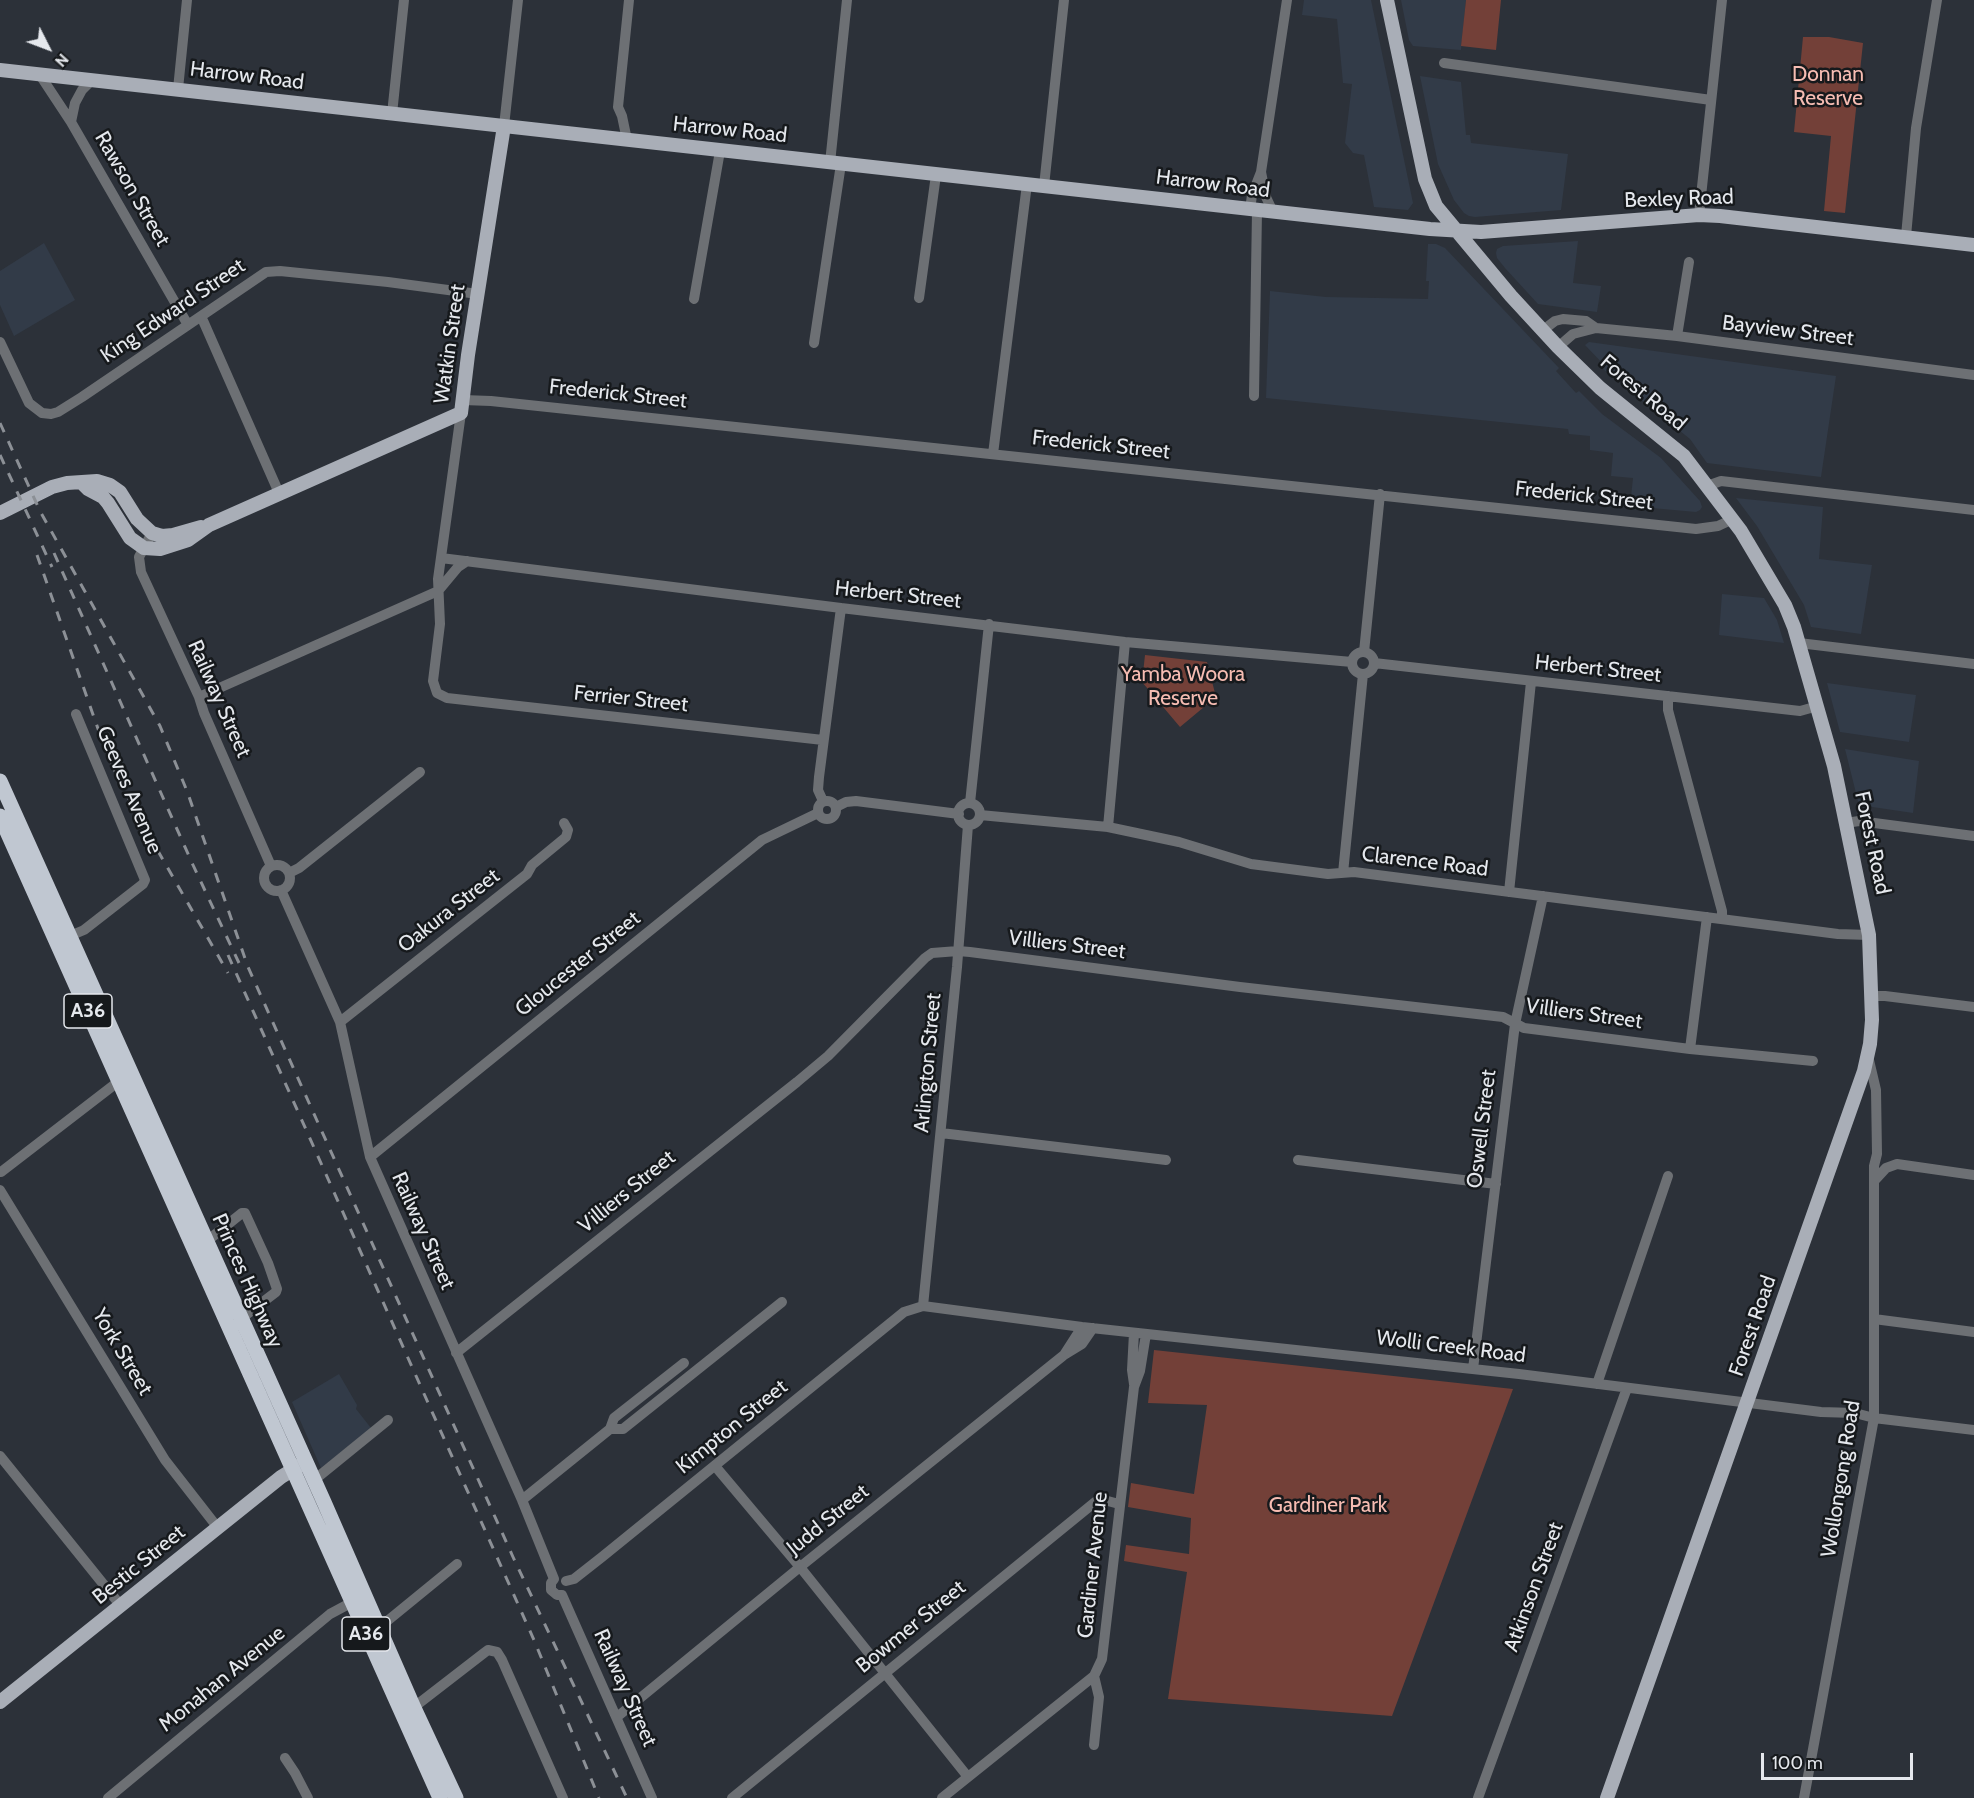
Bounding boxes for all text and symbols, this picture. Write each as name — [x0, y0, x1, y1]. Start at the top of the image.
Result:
north arrow — [18, 18, 78, 78]
text: N — [51, 50, 73, 71]
street label: Harrow Road — [189, 57, 305, 95]
park label: Donnan Reserve — [1792, 62, 1864, 112]
street label: Harrow Road — [672, 111, 788, 149]
street label: Rawson Street — [89, 127, 175, 251]
street label: Harrow Road — [1155, 165, 1271, 203]
street label: Bexley Road — [1624, 184, 1734, 214]
street label: King Edward Street — [96, 253, 250, 369]
street label: Watkin Street — [429, 283, 471, 405]
street label: Bayview Street — [1721, 310, 1855, 352]
street label: Forest Road — [1595, 350, 1691, 436]
street label: Frederick Street — [548, 374, 688, 414]
street label: Frederick Street — [1031, 425, 1171, 465]
street label: Frederick Street — [1514, 476, 1654, 516]
street label: Herbert Street — [834, 576, 962, 614]
street label: Railway Street — [182, 636, 256, 762]
street label: Herbert Street — [1534, 650, 1662, 688]
park label: Yamba Woora Reserve — [1121, 662, 1245, 712]
street label: Ferrier Street — [573, 680, 689, 718]
street label: Geeves Avenue — [91, 722, 167, 858]
street label: Forest Road — [1849, 789, 1895, 897]
street label: Clarence Road — [1360, 842, 1490, 882]
street label: Oakura Street — [393, 864, 505, 958]
street label: Gloucester Street — [511, 906, 645, 1022]
street label: Villiers Street — [1007, 925, 1127, 965]
street label: Arlington Street — [909, 992, 947, 1134]
street label: Villiers Street — [1524, 993, 1644, 1035]
road number: A36 — [64, 994, 112, 1028]
street label: Oswell Street — [1462, 1068, 1502, 1190]
street label: Villiers Street — [573, 1145, 681, 1239]
street label: Railway Street — [386, 1168, 460, 1294]
street label: Princes Highway — [206, 1210, 288, 1352]
street label: Forest Road — [1724, 1272, 1782, 1380]
street label: York Street — [86, 1304, 158, 1400]
street label: Wolli Creek Road — [1375, 1325, 1527, 1369]
street label: Kimpton Street — [671, 1374, 793, 1480]
street label: Wollongong Road — [1816, 1399, 1866, 1559]
street label: Judd Street — [782, 1479, 874, 1561]
street label: Gardiner Avenue — [1073, 1491, 1113, 1639]
park label: Gardiner Park — [1269, 1493, 1387, 1519]
street label: Atkinson Street — [1499, 1519, 1569, 1655]
street label: Bestic Street — [88, 1520, 190, 1610]
street label: Bowmer Street — [851, 1575, 971, 1679]
road number: A36 — [342, 1617, 390, 1651]
street label: Monahan Avenue — [154, 1621, 290, 1737]
street label: Railway Street — [588, 1625, 662, 1751]
scale bar — [1764, 1741, 1916, 1779]
text: 100 m — [1772, 1752, 1823, 1774]

